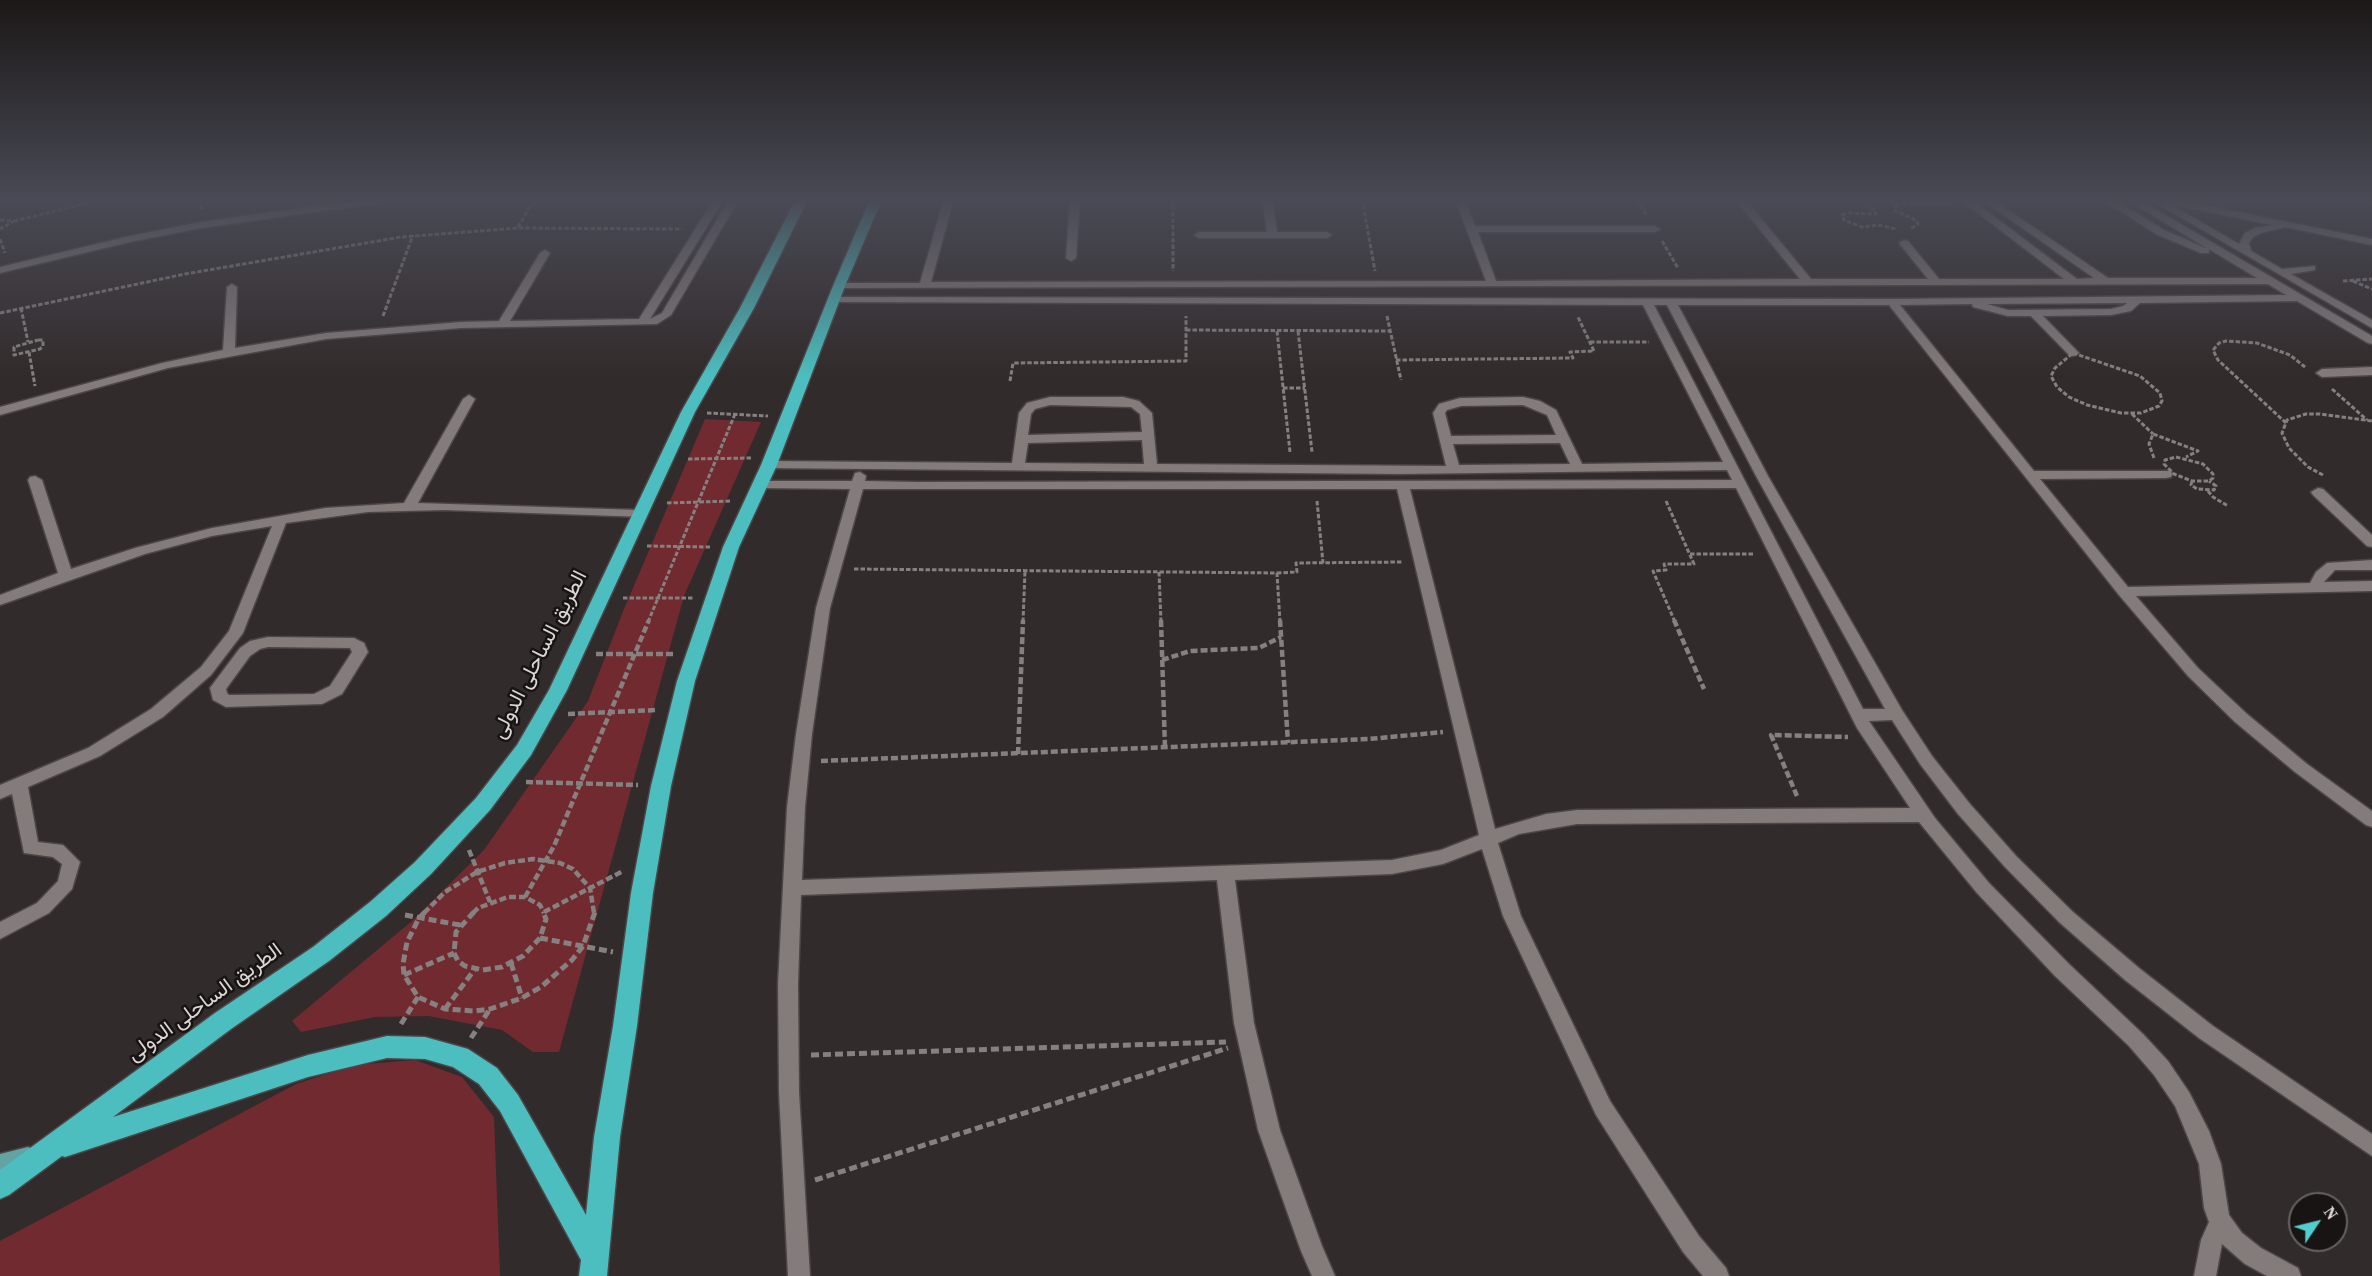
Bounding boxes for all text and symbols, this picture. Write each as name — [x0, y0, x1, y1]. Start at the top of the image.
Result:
street label: الطريق الساحلى الدولى — [487, 567, 593, 743]
street label: الطريق الساحلى الدولى — [123, 938, 287, 1068]
north arrow — [2288, 1192, 2348, 1252]
text: N — [2319, 1202, 2343, 1224]

